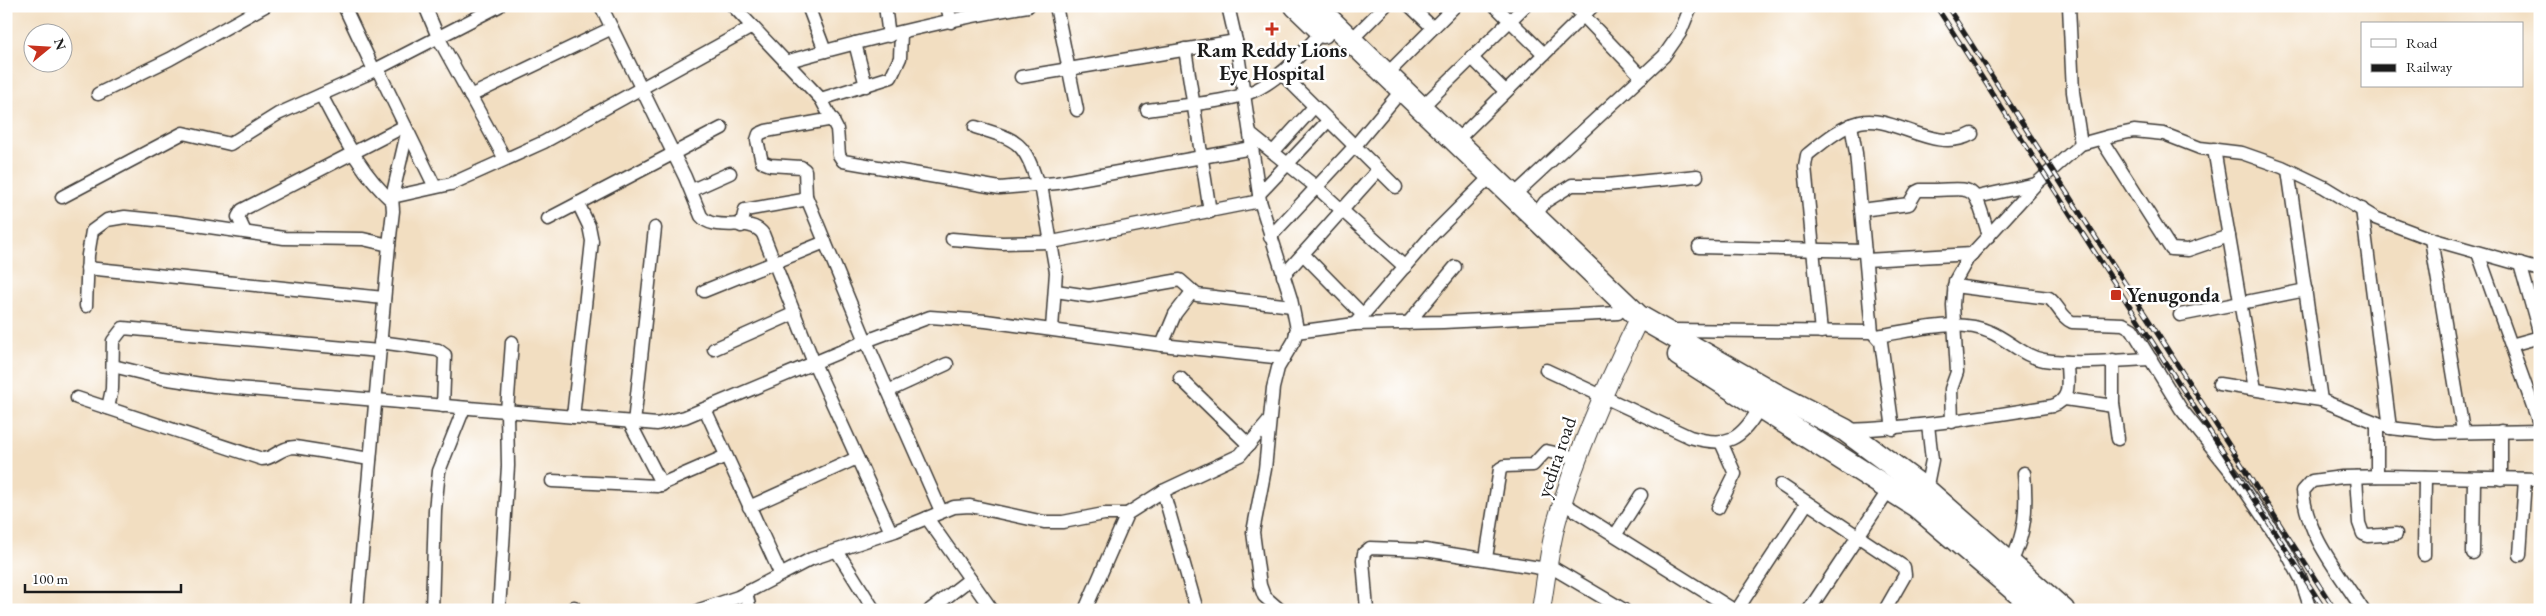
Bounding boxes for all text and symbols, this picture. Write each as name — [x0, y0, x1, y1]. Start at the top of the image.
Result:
north arrow — [22, 22, 72, 72]
marker: Ram Reddy Lions Eye Hospital — [1265, 22, 1279, 36]
legend — [2361, 22, 2524, 88]
text: Road — [2406, 33, 2438, 52]
text: N — [50, 36, 71, 53]
place label: Ram Reddy Lions Eye Hospital — [1197, 37, 1347, 86]
text: Railway — [2406, 57, 2453, 76]
place label: Yenugonda — [2127, 282, 2220, 308]
marker: Yenugonda — [2109, 288, 2123, 302]
street label: yedira road — [1530, 412, 1582, 501]
scale bar — [25, 561, 181, 593]
text: 100 m — [32, 569, 69, 588]

